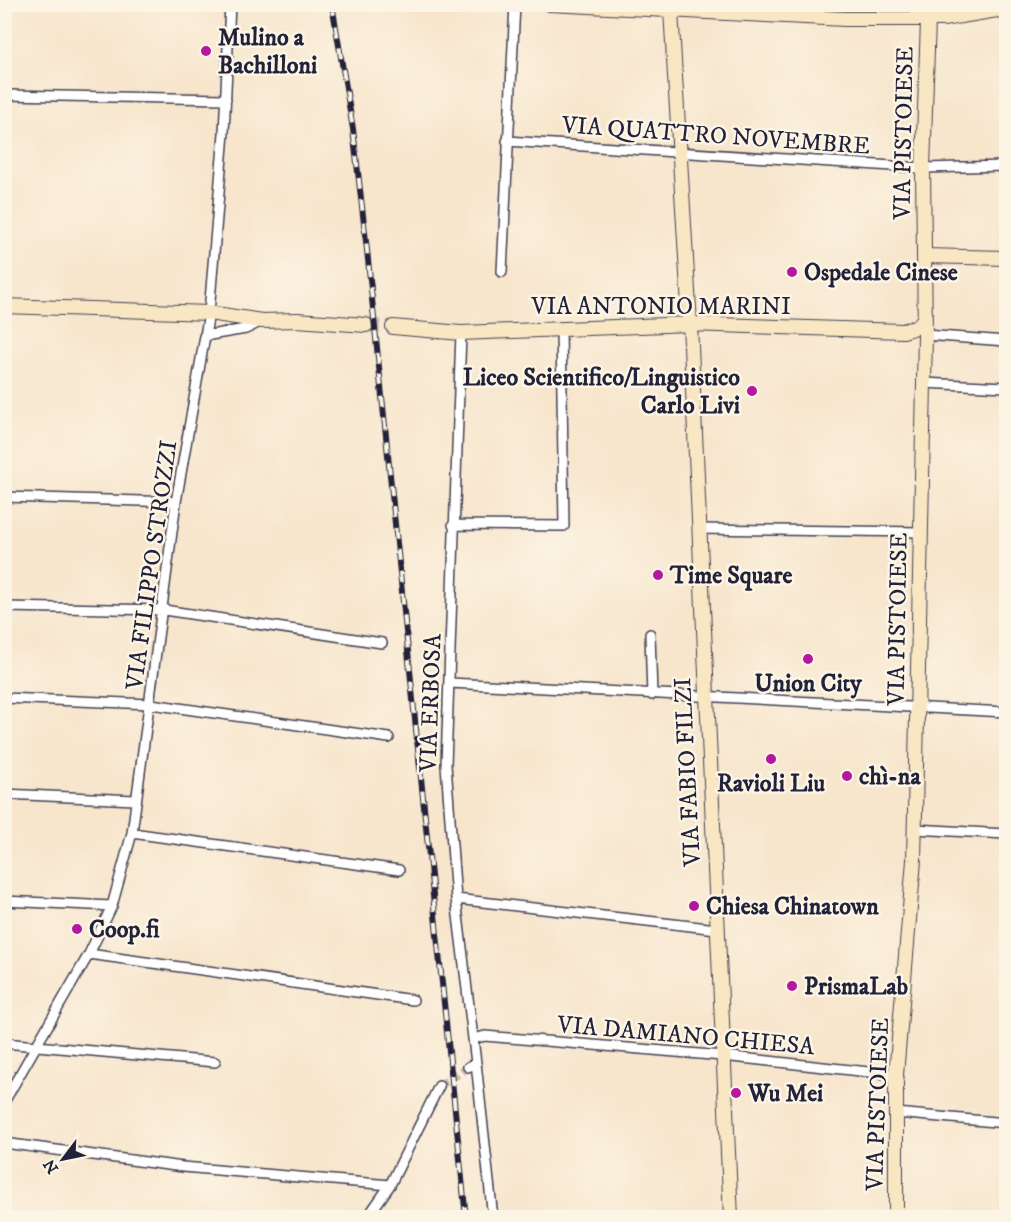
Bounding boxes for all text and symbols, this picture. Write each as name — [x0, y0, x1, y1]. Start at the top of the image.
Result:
place label: Mulino a Bachilloni — [218, 23, 317, 81]
marker: Mulino a Bachilloni — [199, 44, 213, 58]
street label: VIA PISTOIESE — [887, 46, 921, 221]
street label: VIA QUATTRO NOVEMBRE — [560, 110, 871, 162]
place label: Ospedale Cinese — [804, 258, 958, 288]
marker: Ospedale Cinese — [785, 265, 799, 279]
street label: VIA ANTONIO MARINI — [530, 292, 791, 322]
place label: Liceo Scientifico/Linguistico Carlo Livi — [463, 363, 740, 421]
marker: Liceo Scientifico/Linguistico Carlo Livi — [745, 384, 759, 398]
street label: VIA FILIPPO STROZZI — [119, 438, 184, 693]
street label: VIA PISTOIESE — [881, 532, 915, 707]
place label: Time Square — [669, 561, 792, 591]
marker: Time Square — [651, 568, 665, 582]
street label: VIA ERBOSA — [414, 633, 448, 774]
marker: Union City — [801, 652, 815, 666]
place label: Union City — [754, 669, 862, 699]
street label: VIA FABIO FILZI — [668, 677, 708, 868]
marker: Ravioli Liu — [764, 752, 778, 766]
place label: chì-na — [859, 762, 921, 792]
place label: Ravioli Liu — [717, 769, 825, 799]
marker: chì-na — [840, 769, 854, 783]
place label: Chiesa Chinatown — [706, 892, 879, 922]
marker: Chiesa Chinatown — [687, 899, 701, 913]
place label: Coop.fi — [89, 915, 160, 945]
marker: Coop.fi — [70, 922, 84, 936]
place label: PrismaLab — [804, 972, 908, 1002]
marker: PrismaLab — [785, 979, 799, 993]
street label: VIA DAMIANO CHIESA — [555, 1010, 816, 1062]
street label: VIA PISTOIESE — [860, 1017, 896, 1192]
place label: Wu Mei — [747, 1079, 823, 1109]
marker: Wu Mei — [729, 1086, 743, 1100]
north arrow — [33, 1129, 93, 1189]
text: N — [39, 1156, 63, 1177]

